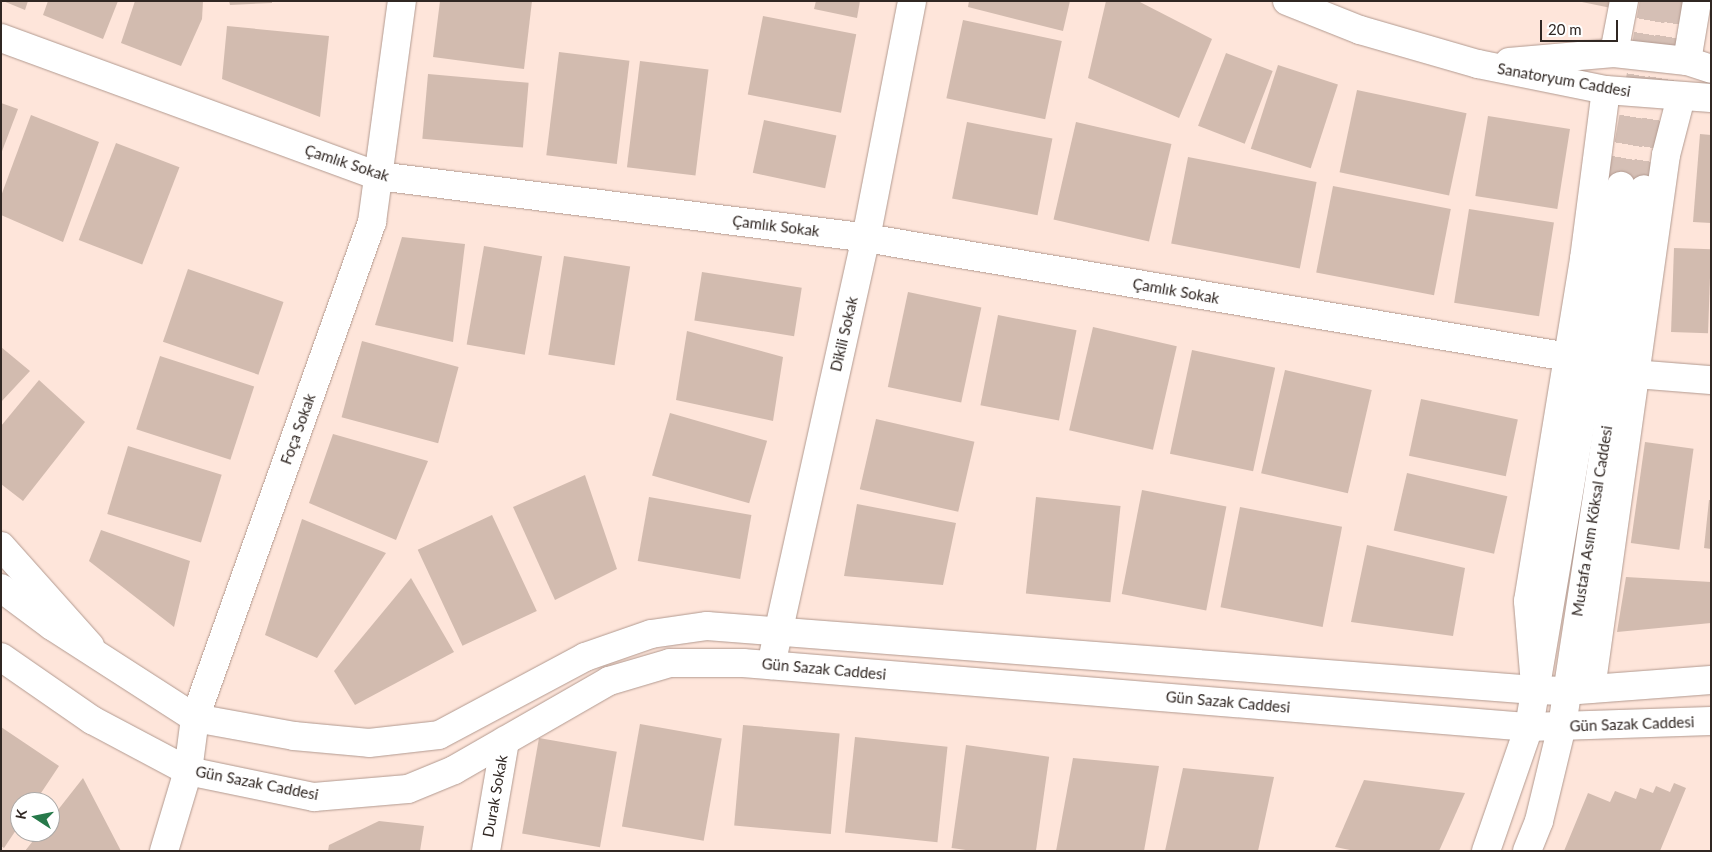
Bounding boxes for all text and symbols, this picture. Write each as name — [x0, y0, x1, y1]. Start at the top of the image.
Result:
scale bar — [1542, 10, 1620, 42]
text: 20 m — [1548, 20, 1582, 38]
street label: Sanatoryum Caddesi — [1496, 59, 1632, 101]
street label: Çamlık Sokak — [303, 141, 391, 185]
street label: Çamlık Sokak — [731, 212, 821, 240]
street label: Çamlık Sokak — [1131, 275, 1221, 307]
street label: Dikili Sokak — [827, 295, 861, 373]
street label: Foça Sokak — [277, 391, 319, 467]
street label: Mustafa Asım Köksal Caddesi — [1568, 424, 1616, 618]
street label: Gün Sazak Caddesi — [761, 655, 887, 683]
street label: Gün Sazak Caddesi — [1165, 688, 1291, 716]
street label: Gün Sazak Caddesi — [1569, 713, 1695, 735]
street label: Durak Sokak — [479, 753, 511, 839]
street label: Gün Sazak Caddesi — [194, 762, 320, 804]
north arrow — [10, 792, 60, 842]
text: K — [12, 808, 30, 821]

